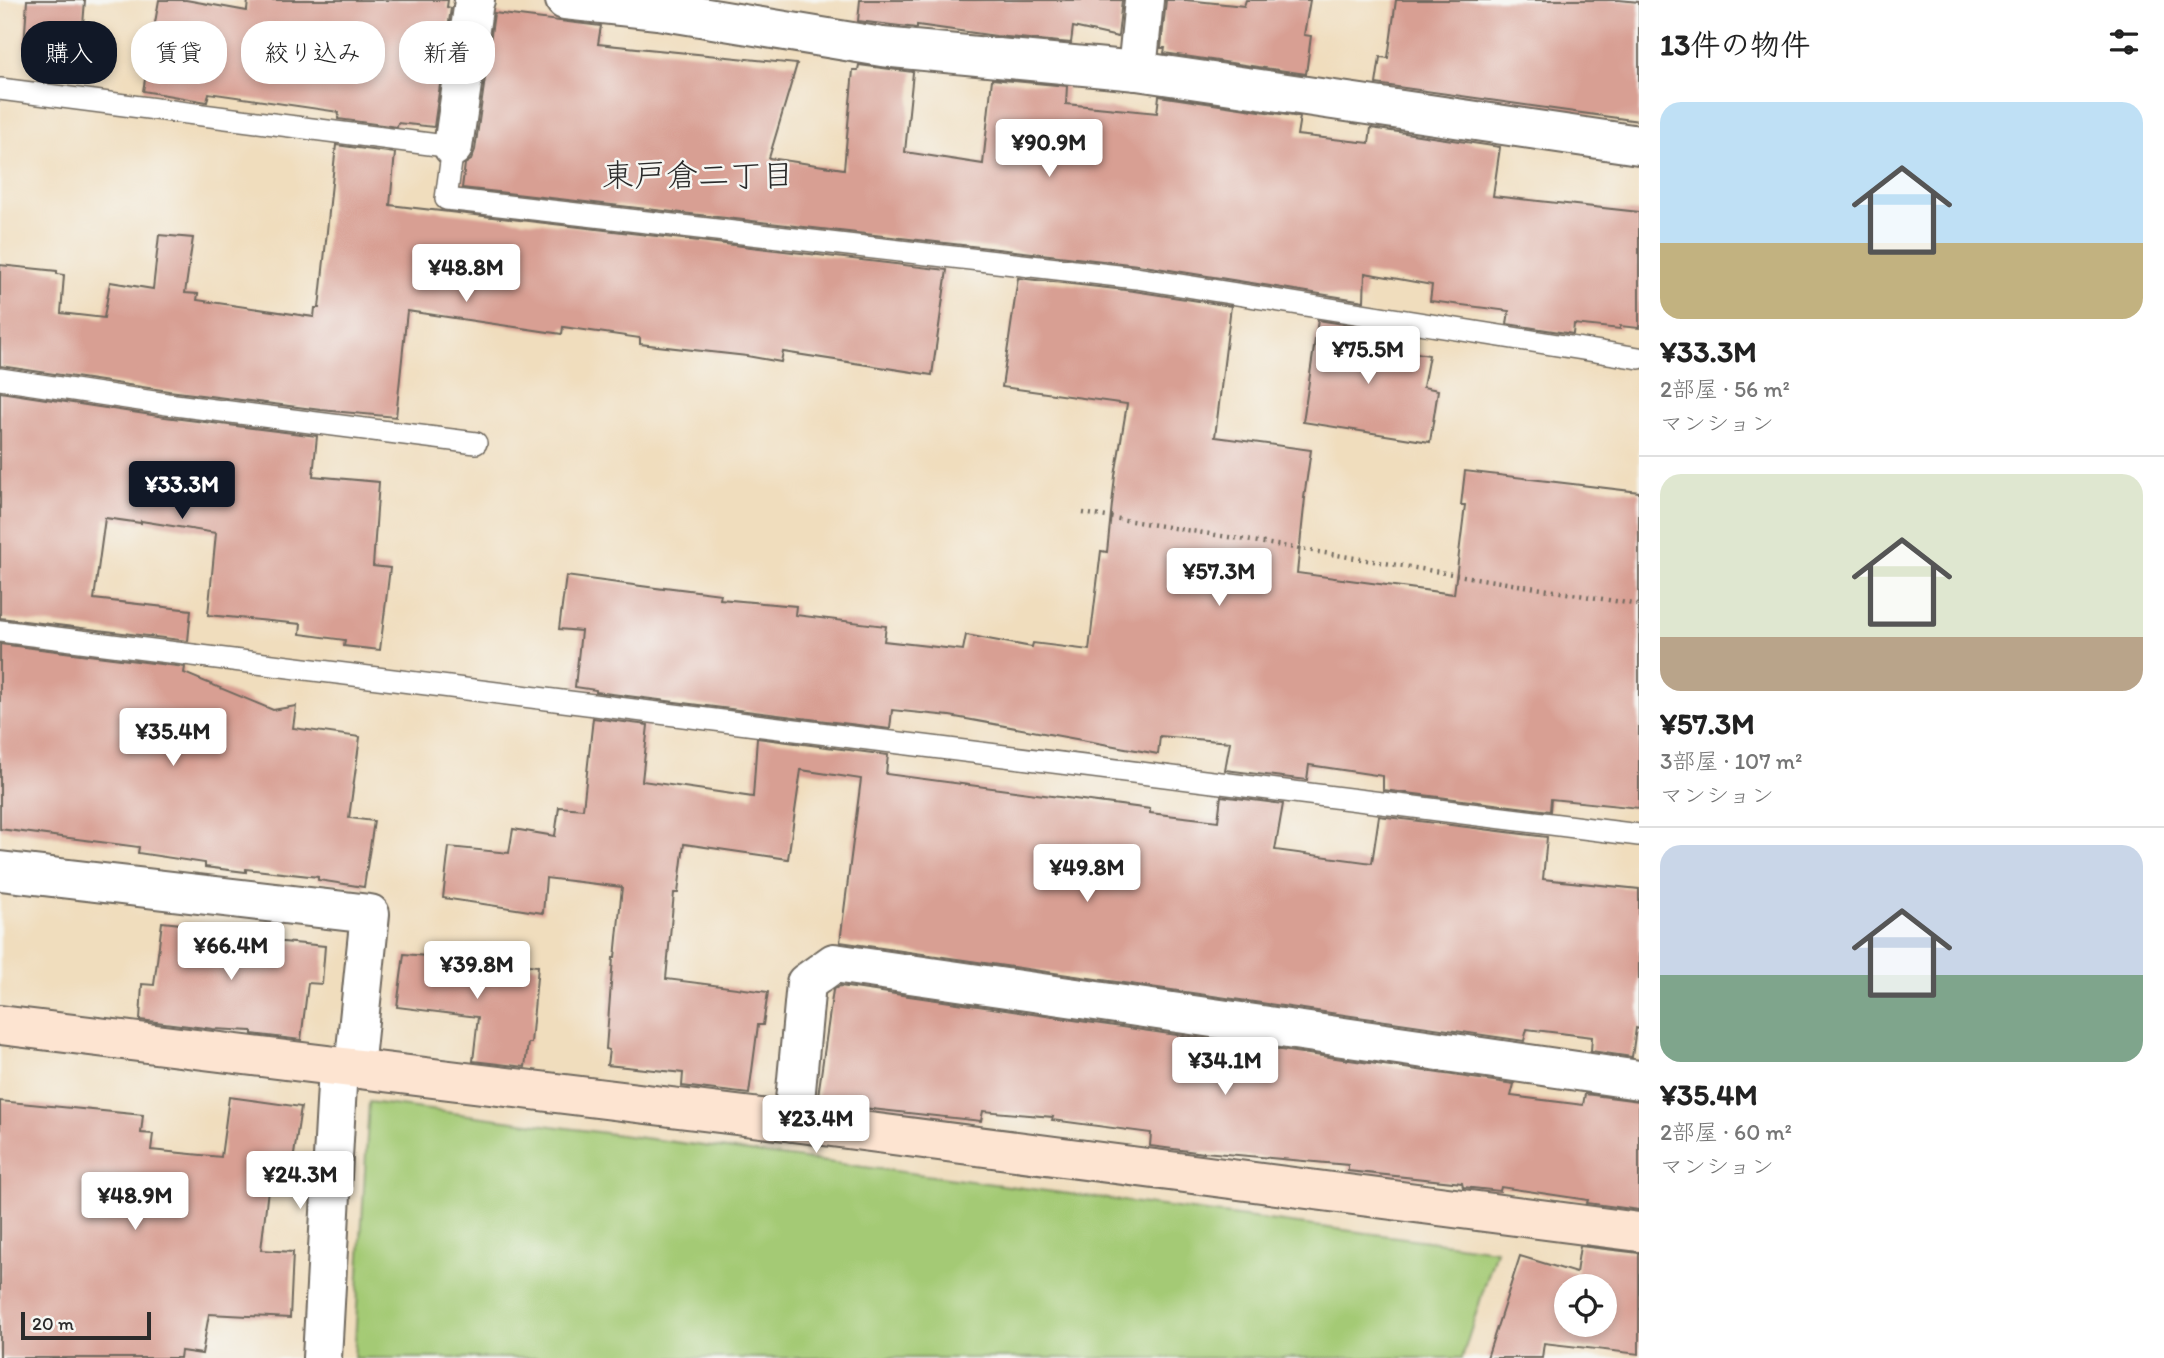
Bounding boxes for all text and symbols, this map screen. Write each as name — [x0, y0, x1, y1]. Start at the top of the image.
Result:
chip: 購入 — [21, 21, 117, 84]
chip: 賃貸 — [131, 21, 227, 84]
chip: 絞り込み — [241, 21, 385, 84]
chip: 新着 — [399, 21, 495, 84]
icon: filters — [2105, 23, 2143, 61]
text: 13件の物件 — [1660, 26, 1810, 63]
pin: ¥90.9M — [992, 120, 1106, 179]
text: ¥90.9M — [1012, 128, 1086, 156]
icon: home — [1839, 147, 1965, 273]
district label: 東戸倉二丁目 — [602, 156, 794, 194]
pin: ¥48.8M — [409, 244, 523, 304]
text: ¥48.8M — [428, 253, 504, 281]
pin: ¥75.5M — [1311, 326, 1425, 386]
text: ¥33.3M — [1660, 333, 1757, 370]
text: ¥75.5M — [1332, 335, 1404, 363]
text: 2部屋 · 56 m² — [1660, 375, 1790, 403]
text: マンション — [1660, 409, 1774, 437]
pin: ¥33.3M — [125, 462, 239, 521]
text: ¥33.3M — [145, 470, 219, 498]
icon: home — [1839, 519, 1965, 645]
pin: ¥57.3M — [1162, 548, 1276, 608]
text: ¥57.3M — [1183, 557, 1255, 585]
text: ¥57.3M — [1660, 705, 1755, 742]
pin: ¥35.4M — [116, 708, 230, 768]
text: ¥35.4M — [135, 717, 211, 745]
text: 3部屋 · 107 m² — [1660, 747, 1802, 775]
text: マンション — [1660, 781, 1774, 809]
pin: ¥49.8M — [1030, 844, 1144, 904]
text: ¥49.8M — [1049, 853, 1125, 881]
icon: home — [1839, 890, 1965, 1016]
pin: ¥66.4M — [174, 922, 288, 982]
text: ¥66.4M — [194, 931, 268, 959]
pin: ¥39.8M — [420, 942, 534, 1001]
text: ¥39.8M — [440, 950, 514, 978]
pin: ¥34.1M — [1168, 1038, 1282, 1097]
text: ¥34.1M — [1188, 1046, 1262, 1074]
text: ¥35.4M — [1660, 1076, 1758, 1113]
pin: ¥23.4M — [759, 1096, 873, 1155]
text: ¥23.4M — [778, 1104, 854, 1132]
text: 2部屋 · 60 m² — [1660, 1118, 1792, 1146]
pin: ¥24.3M — [243, 1152, 357, 1211]
text: マンション — [1660, 1152, 1774, 1180]
text: ¥24.3M — [262, 1160, 338, 1188]
pin: ¥48.9M — [78, 1172, 192, 1232]
text: ¥48.9M — [97, 1181, 173, 1209]
map controls — [1554, 1274, 1617, 1337]
button: locate — [1554, 1274, 1617, 1337]
scale bar — [21, 1309, 150, 1341]
text: 20 m — [32, 1312, 74, 1335]

